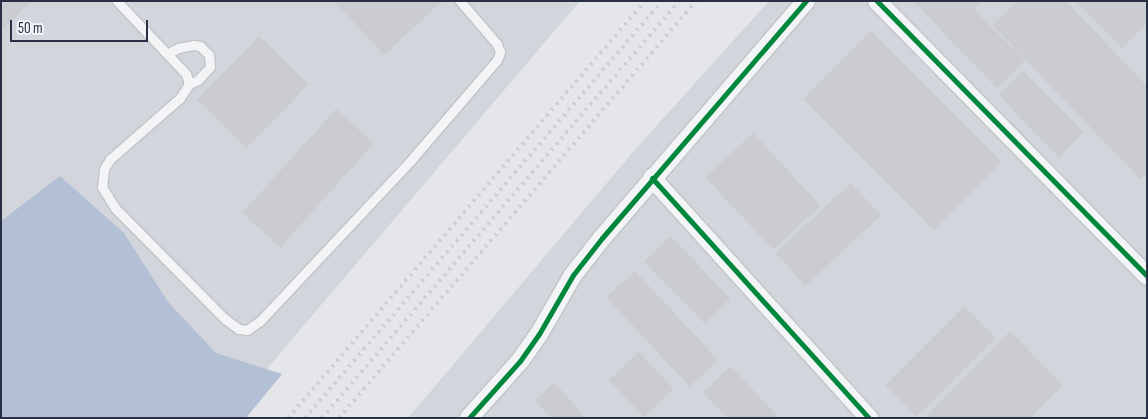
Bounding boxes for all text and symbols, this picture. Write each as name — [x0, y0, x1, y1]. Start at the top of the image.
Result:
scale bar — [12, 10, 150, 42]
text: 50 m — [18, 19, 43, 38]

